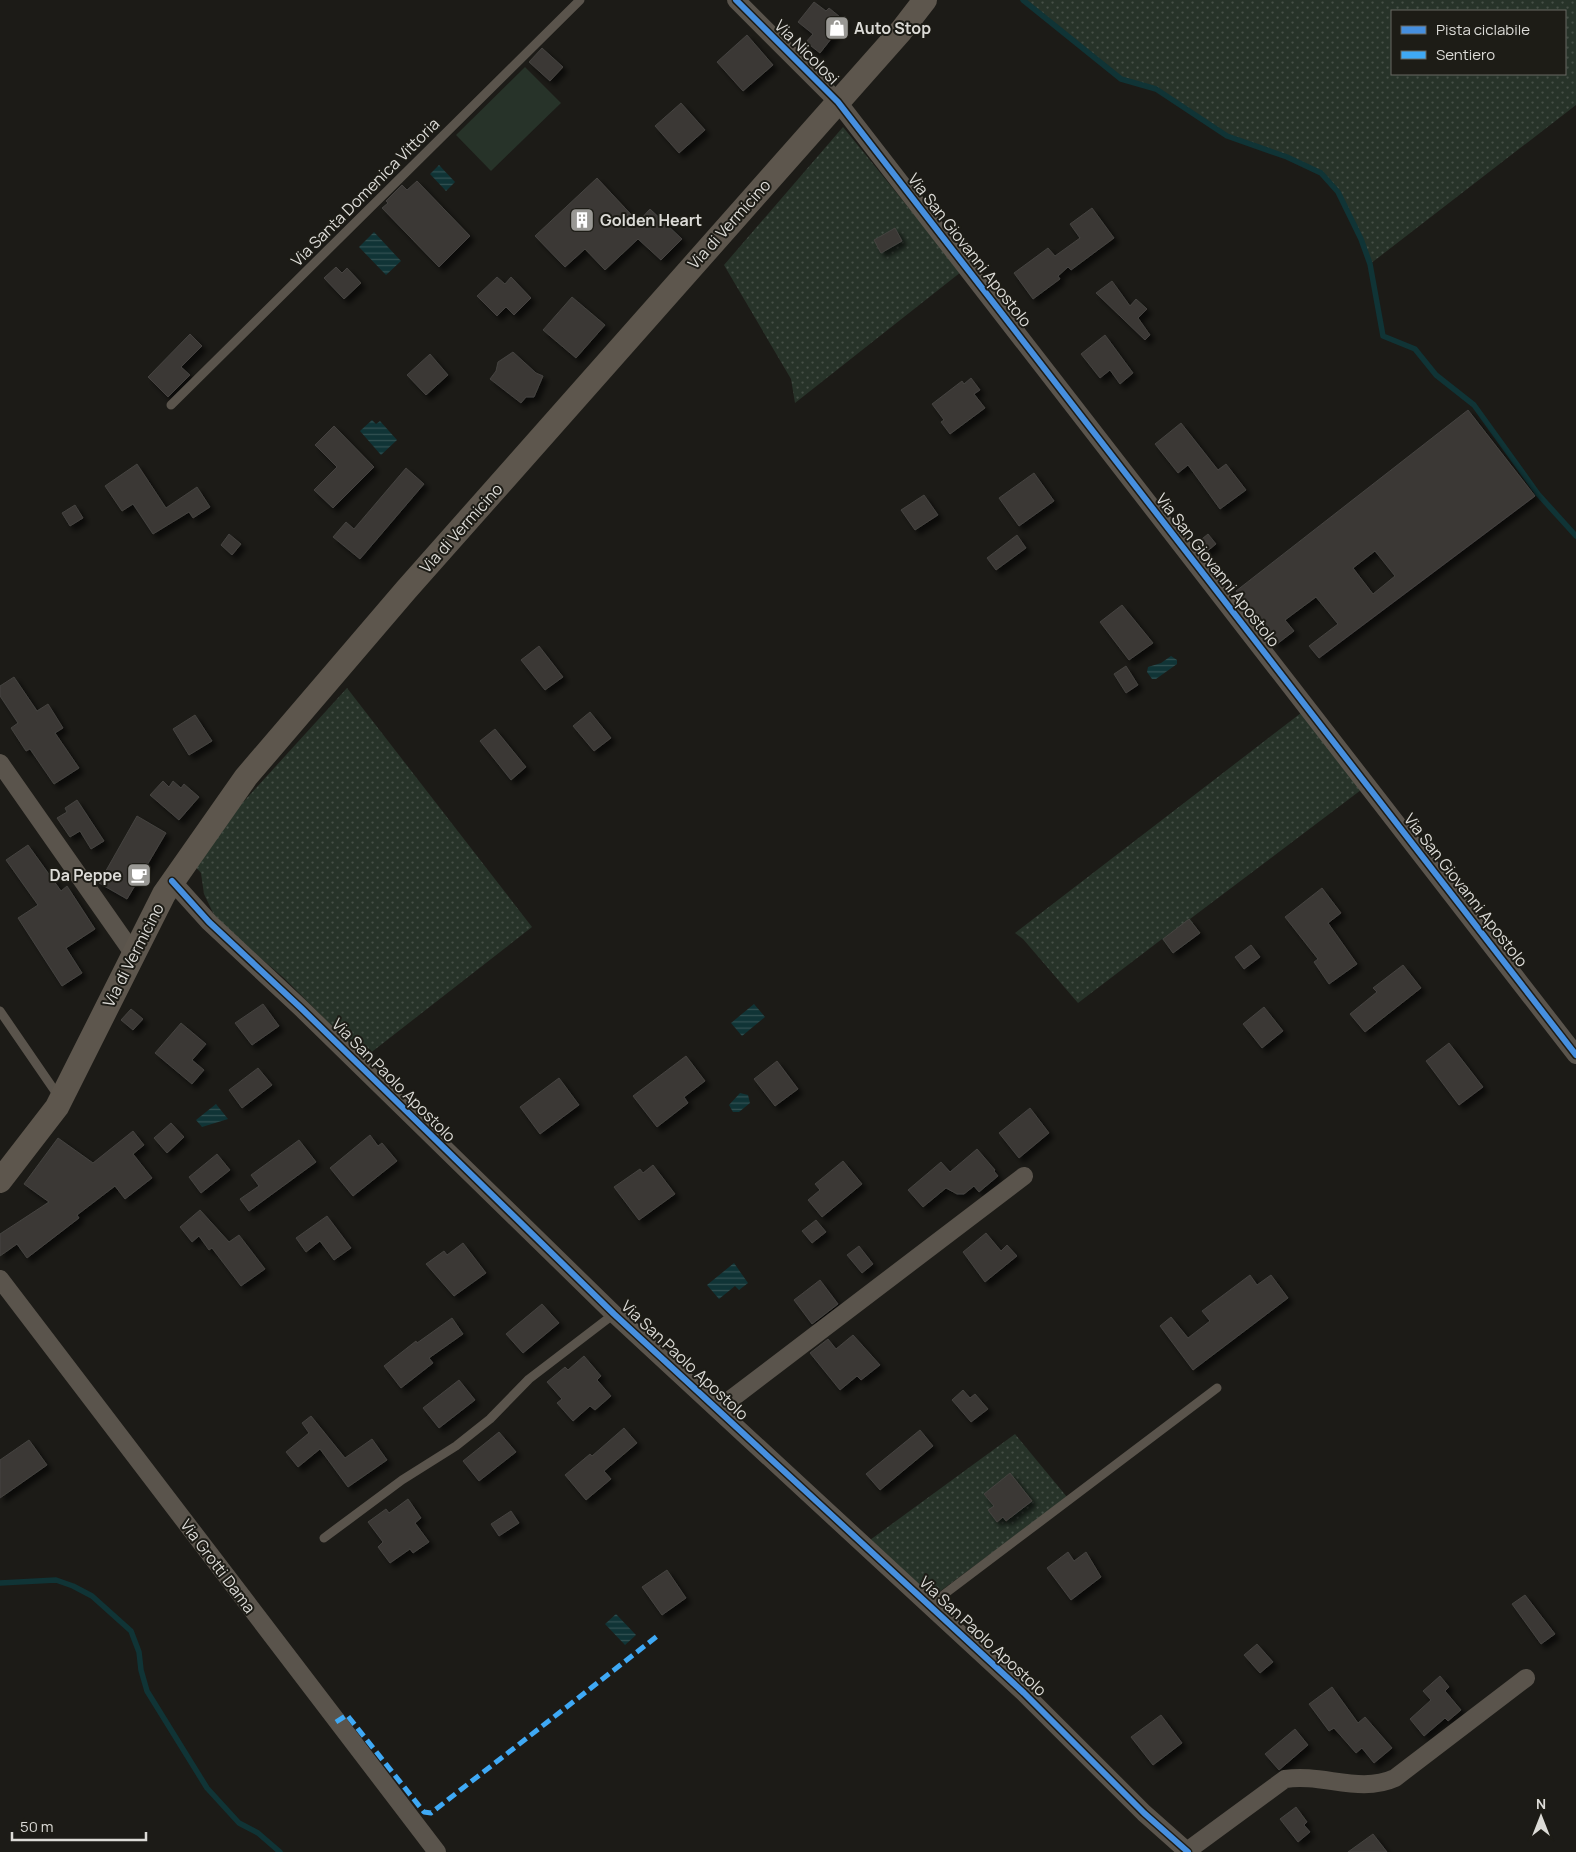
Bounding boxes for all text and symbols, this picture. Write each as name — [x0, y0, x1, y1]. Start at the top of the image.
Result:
legend — [1391, 10, 1566, 75]
street label: Via Nicolosi — [770, 15, 844, 89]
shop icon: Auto Stop — [824, 15, 850, 41]
place label: Auto Stop — [854, 17, 931, 39]
text: Pista ciclabile — [1436, 19, 1530, 40]
text: Sentiero — [1436, 44, 1495, 65]
street label: Via Santa Domenica Vittoria — [286, 113, 444, 271]
street label: Via San Giovanni Apostolo — [903, 169, 1037, 331]
street label: Via di Vermicino — [683, 174, 775, 274]
building icon: Golden Heart — [569, 207, 595, 233]
place label: Golden Heart — [600, 209, 702, 231]
street label: Via di Vermicino — [415, 478, 507, 578]
street label: Via San Giovanni Apostolo — [1151, 489, 1285, 651]
street label: Via San Giovanni Apostolo — [1399, 809, 1533, 971]
cafe icon: Da Peppe — [126, 862, 152, 888]
place label: Da Peppe — [50, 864, 122, 886]
street label: Via di Vermicino — [97, 899, 169, 1011]
street label: Via San Paolo Apostolo — [327, 1013, 461, 1147]
street label: Via San Paolo Apostolo — [616, 1295, 754, 1425]
street label: Via Grotti Dama — [175, 1514, 261, 1618]
street label: Via San Paolo Apostolo — [914, 1571, 1052, 1701]
north arrow — [1516, 1792, 1566, 1842]
text: N — [1536, 1794, 1546, 1813]
scale bar — [12, 1810, 146, 1842]
text: 50 m — [20, 1816, 54, 1837]

